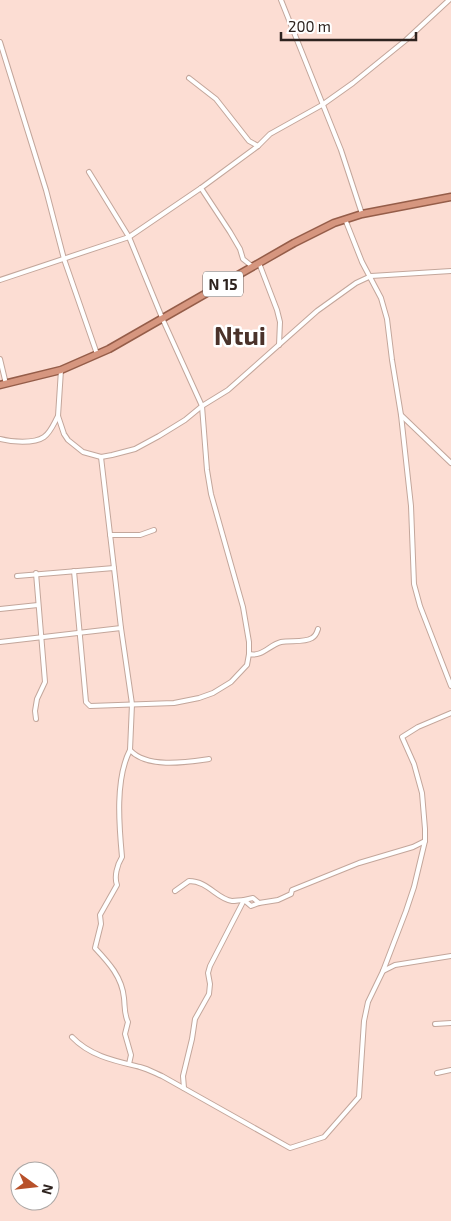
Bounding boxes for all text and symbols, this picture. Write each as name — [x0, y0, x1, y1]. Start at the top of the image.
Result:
scale bar — [281, 10, 416, 42]
text: 200 m — [288, 17, 331, 35]
road number: N 15 — [203, 272, 243, 296]
district label: Ntui — [214, 319, 266, 350]
north arrow — [10, 1161, 60, 1211]
text: N — [39, 1182, 58, 1197]

